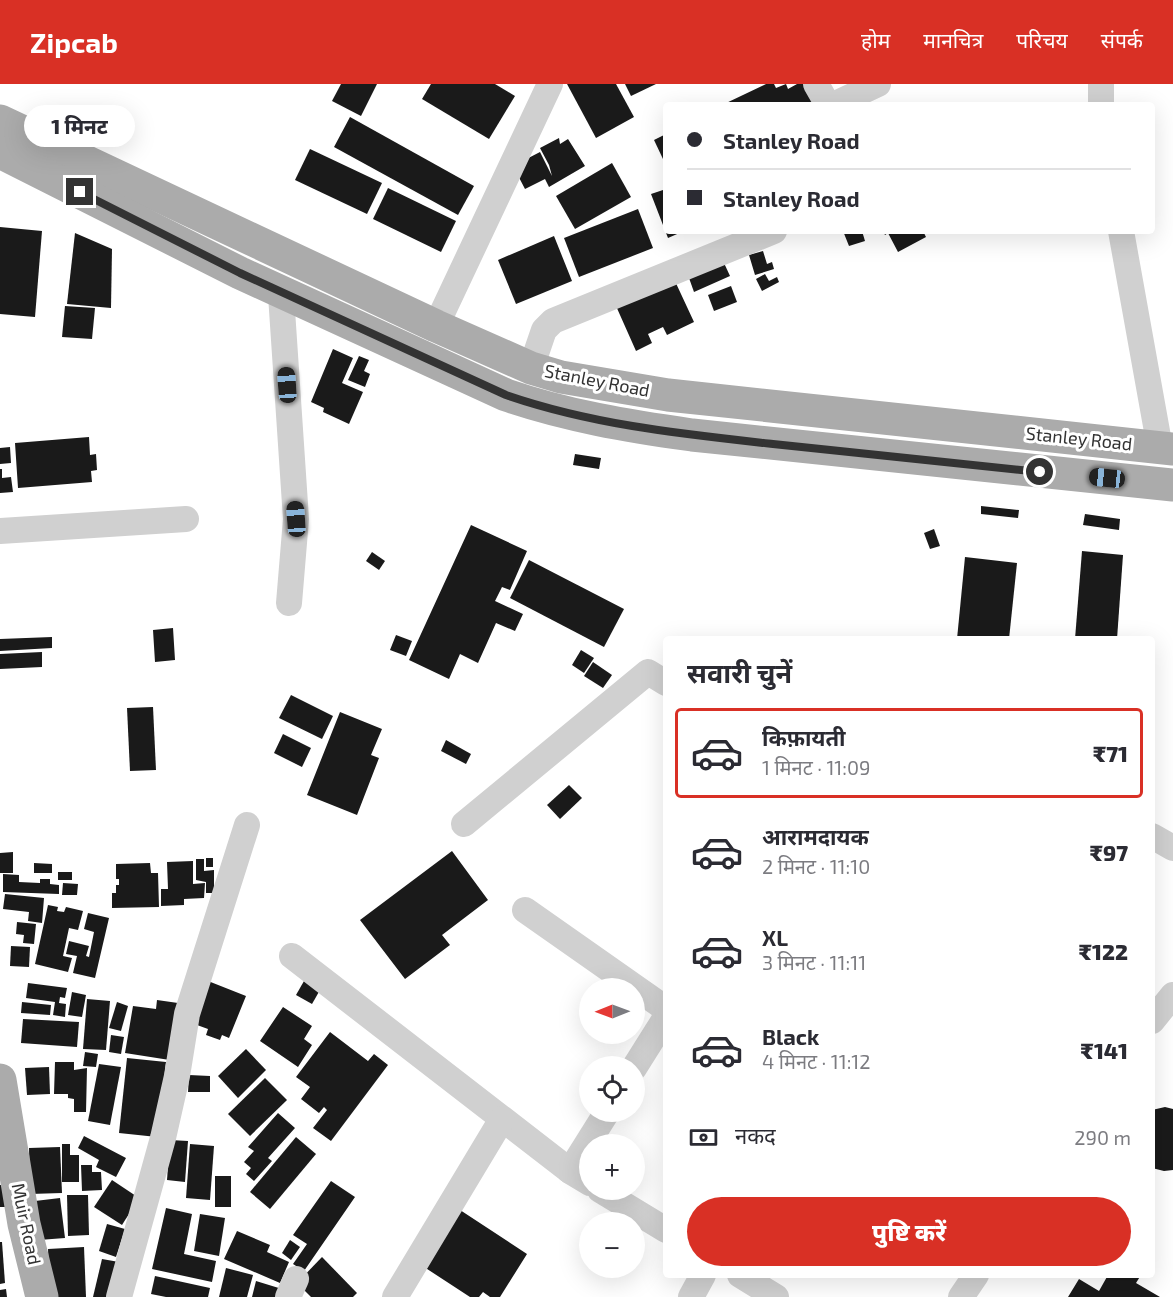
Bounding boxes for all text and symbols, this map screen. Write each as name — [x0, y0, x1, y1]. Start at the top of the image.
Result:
text: Zipcab — [30, 25, 118, 59]
text: होम — [861, 27, 890, 52]
text: मानचित्र — [923, 27, 983, 52]
text: परिचय — [1016, 27, 1068, 52]
text: संपर्क — [1101, 27, 1143, 52]
callout: 1 मिनट — [25, 105, 136, 147]
text: 1 मिनट — [51, 114, 108, 138]
text: Stanley Road — [723, 127, 860, 153]
route end — [66, 178, 93, 205]
text: Stanley Road — [723, 185, 860, 211]
street label: Stanley Road — [543, 359, 652, 401]
car — [277, 366, 297, 404]
street label: Stanley Road — [1025, 421, 1133, 455]
route start — [1026, 458, 1053, 485]
car — [1088, 467, 1126, 489]
car — [286, 500, 306, 538]
text: सवारी चुनें — [687, 656, 792, 688]
text: किफ़ायती — [762, 724, 846, 750]
icon: car — [690, 726, 744, 780]
text: ₹71 — [1093, 740, 1128, 766]
text: 1 मिनट · 11:09 — [762, 755, 871, 779]
text: आरामदायक — [762, 823, 869, 849]
icon: car — [690, 825, 744, 879]
text: ₹97 — [1090, 839, 1128, 865]
text: 2 मिनट · 11:10 — [762, 854, 870, 878]
icon: car — [690, 924, 744, 978]
text: XL — [762, 924, 788, 950]
text: ₹122 — [1079, 938, 1128, 964]
text: 3 मिनट · 11:11 — [762, 950, 866, 974]
north arrow — [579, 978, 645, 1044]
map controls — [579, 978, 645, 1278]
icon: car — [690, 1023, 744, 1077]
text: Black — [762, 1023, 819, 1049]
text: ₹141 — [1081, 1037, 1128, 1063]
text: 4 मिनट · 11:12 — [762, 1049, 871, 1073]
button: locate — [579, 1056, 645, 1122]
icon: cash — [687, 1121, 720, 1154]
text: नकद — [735, 1122, 776, 1148]
text: 290 m — [1074, 1125, 1131, 1149]
button: + — [579, 1134, 645, 1200]
street label: Muir Road — [8, 1181, 46, 1267]
button: पुष्टि करें — [687, 1197, 1131, 1266]
button: − — [579, 1212, 645, 1278]

